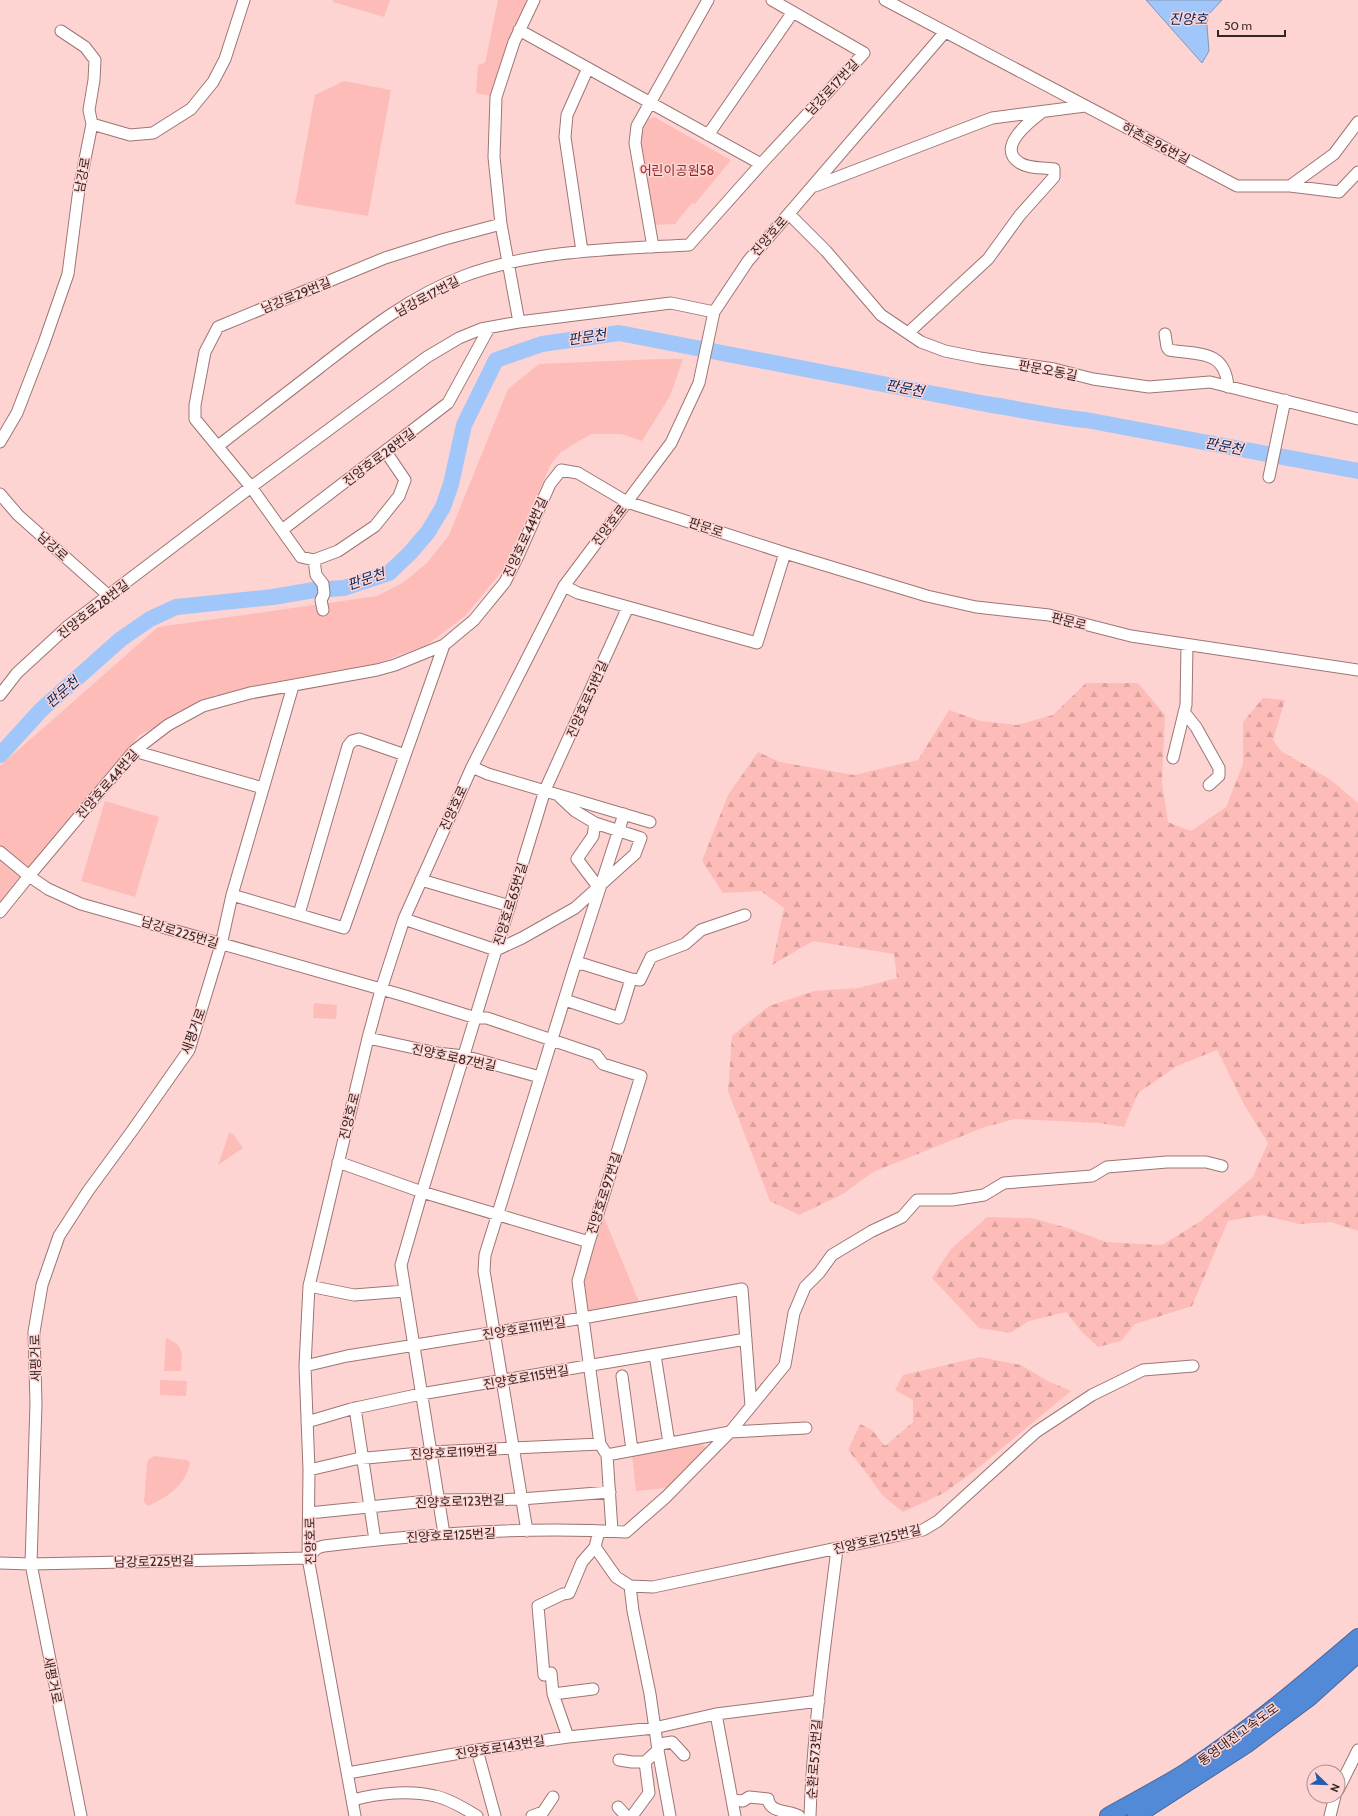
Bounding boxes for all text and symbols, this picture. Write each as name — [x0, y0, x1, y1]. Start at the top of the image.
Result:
water label: 진양호 — [1169, 10, 1208, 28]
scale bar — [1218, 12, 1285, 38]
text: 50 m — [1224, 18, 1252, 33]
street label: 남강로17번길 — [802, 56, 862, 118]
street label: 하촌로96번길 — [1119, 118, 1193, 168]
street label: 남강로 — [71, 156, 93, 194]
park label: 어린이공원58 — [640, 162, 714, 178]
street label: 진양호로 — [747, 213, 791, 259]
street label: 남강로17번길 — [392, 272, 462, 320]
street label: 남강로29번길 — [259, 274, 333, 316]
water label: 판문천 — [567, 325, 608, 349]
street label: 판문오동길 — [1017, 356, 1079, 384]
water label: 판문천 — [884, 375, 927, 401]
street label: 진양호로28번길 — [340, 425, 418, 489]
water label: 판문천 — [1203, 433, 1246, 459]
street label: 진양호로44번길 — [499, 494, 551, 580]
street label: 진양호로 — [588, 501, 630, 549]
street label: 판문로 — [686, 514, 726, 540]
street label: 남강로 — [34, 528, 72, 564]
water label: 판문천 — [345, 564, 388, 594]
street label: 진양호로28번길 — [54, 576, 132, 642]
street label: 판문로 — [1050, 609, 1088, 633]
street label: 진양호로51번길 — [563, 658, 611, 740]
water label: 판문천 — [42, 672, 83, 711]
street label: 진양호로44번길 — [72, 746, 142, 822]
street label: 진양호로 — [436, 783, 470, 833]
street label: 진양호로65번길 — [490, 860, 530, 948]
street label: 남강로225번길 — [139, 913, 221, 951]
street label: 새평거로 — [177, 1006, 209, 1056]
street label: 진양호로87번길 — [410, 1040, 498, 1074]
street label: 진양호로 — [335, 1091, 363, 1141]
street label: 진양호로97번길 — [583, 1150, 625, 1236]
street label: 진양호로111번길 — [481, 1313, 567, 1343]
street label: 새평거로 — [27, 1334, 43, 1382]
street label: 진양호로115번길 — [482, 1362, 570, 1392]
street label: 진양호로119번길 — [410, 1442, 498, 1462]
street label: 진양호로123번길 — [415, 1491, 505, 1511]
street label: 진양호로 — [302, 1517, 318, 1565]
street label: 진양호로125번길 — [831, 1521, 923, 1557]
street label: 진양호로125번길 — [406, 1525, 496, 1545]
street label: 남강로225번길 — [114, 1552, 194, 1570]
street label: 새평거로 — [40, 1655, 66, 1705]
street label: 통영대전고속도로 — [1195, 1699, 1281, 1769]
street label: 순환로573번길 — [803, 1718, 825, 1800]
street label: 진양호로143번길 — [454, 1732, 546, 1762]
north arrow — [1306, 1764, 1346, 1804]
text: N — [1327, 1782, 1343, 1794]

